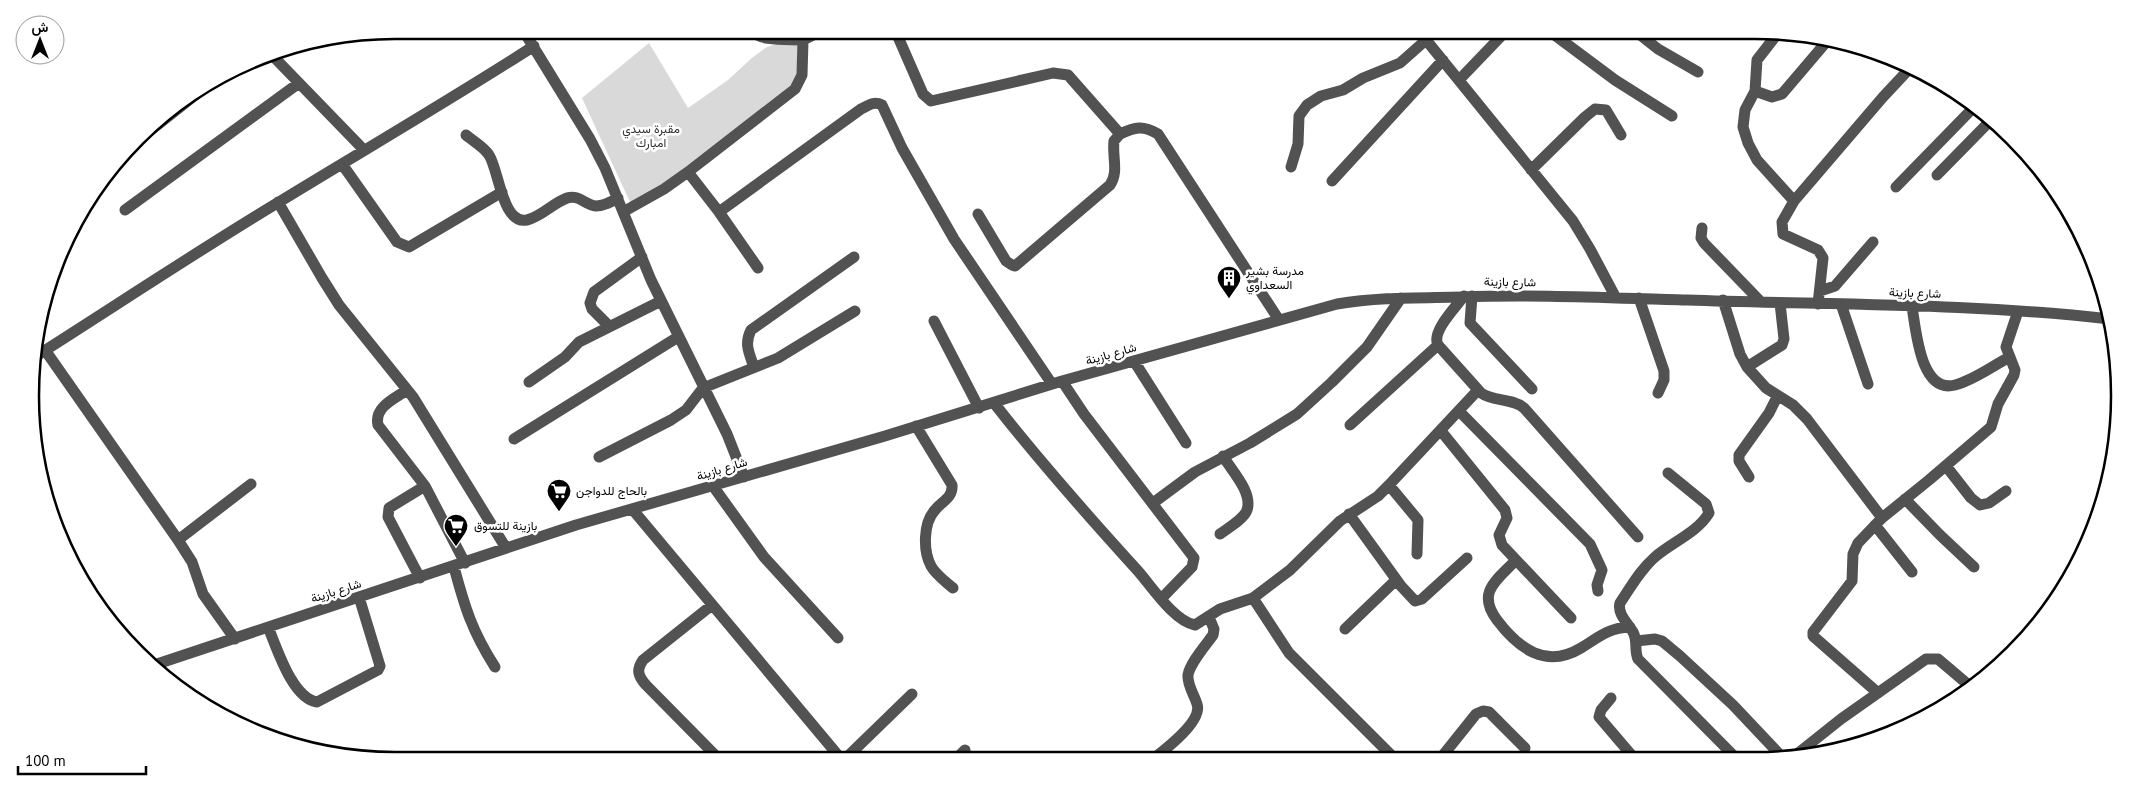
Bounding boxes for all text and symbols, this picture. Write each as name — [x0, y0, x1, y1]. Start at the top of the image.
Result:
north arrow — [15, 15, 65, 65]
text: ش — [32, 18, 49, 36]
park label: مقبرة سيدي امبارك — [622, 121, 680, 151]
place label: مدرسة بشير السعداوي — [1245, 263, 1304, 295]
building icon: مدرسة بشير السعداوي — [1216, 265, 1242, 299]
street label: شارع بازينة — [1484, 274, 1536, 291]
street label: شارع بازينة — [1889, 284, 1941, 303]
street label: شارع بازينة — [1084, 339, 1139, 370]
street label: شارع بازينة — [695, 454, 750, 485]
supermarket icon: بالحاج للدواجن — [546, 478, 572, 512]
place label: بالحاج للدواجن — [576, 483, 647, 500]
supermarket icon: بازينة للتسوق — [443, 513, 469, 547]
place label: بازينة للتسوق — [474, 518, 537, 534]
street label: شارع بازينة — [309, 575, 364, 608]
scale bar — [18, 744, 145, 776]
text: 100 m — [25, 751, 66, 770]

